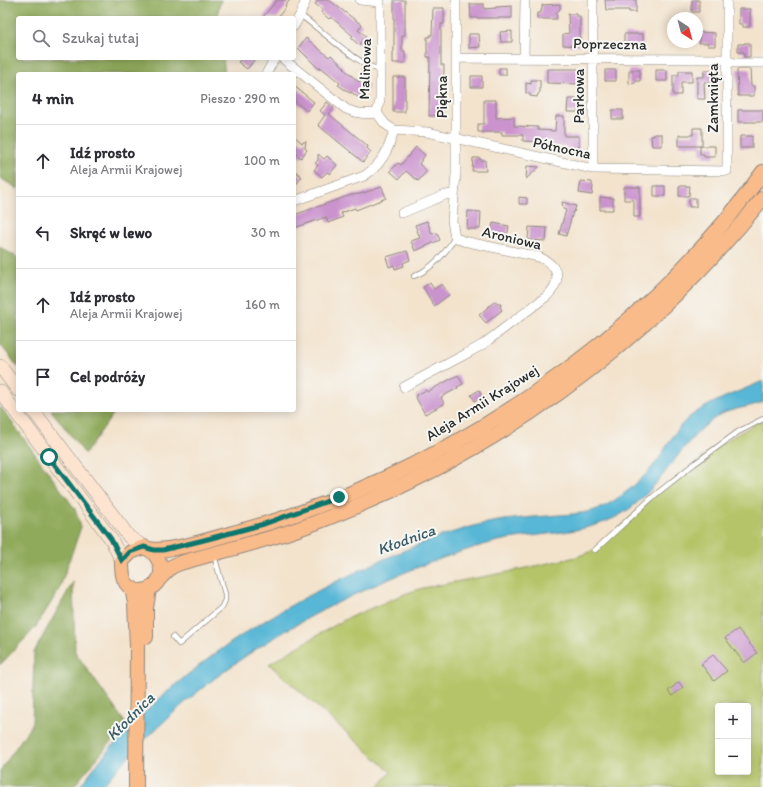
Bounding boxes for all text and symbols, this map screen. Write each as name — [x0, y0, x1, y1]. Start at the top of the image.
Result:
north arrow — [667, 12, 703, 48]
search box — [16, 16, 296, 60]
icon: search — [30, 27, 52, 49]
text: Szukaj tutaj — [62, 29, 139, 47]
street label: Poprzeczna — [573, 34, 647, 54]
street label: Malinowa — [355, 38, 375, 100]
street label: Zamknięta — [704, 63, 722, 133]
street label: Parkowa — [570, 68, 588, 124]
street label: Piękna — [433, 75, 451, 118]
text: 4 min — [32, 88, 74, 108]
text: Pieszo · 290 m — [200, 91, 280, 106]
street label: Północna — [531, 133, 593, 163]
text: Idź prosto — [70, 144, 135, 162]
icon: ahead — [32, 150, 54, 172]
text: 100 m — [244, 153, 280, 168]
text: Aleja Armii Krajowej — [70, 162, 182, 177]
icon: left — [32, 222, 54, 244]
street label: Aroniowa — [480, 222, 544, 254]
text: Skręć w lewo — [70, 224, 152, 242]
text: 30 m — [251, 225, 280, 240]
text: Idź prosto — [70, 288, 135, 306]
icon: ahead — [32, 294, 54, 316]
text: 160 m — [245, 297, 280, 312]
text: Aleja Armii Krajowej — [70, 306, 182, 321]
street label: Aleja Armii Krajowej — [422, 361, 542, 445]
icon: arrive — [32, 366, 54, 388]
text: Cel podróży — [70, 368, 145, 386]
route start — [40, 448, 58, 466]
route end — [330, 488, 348, 506]
water label: Kłodnica — [375, 520, 438, 559]
water label: Kłodnica — [102, 688, 159, 744]
map controls — [715, 703, 751, 775]
button: + — [715, 703, 751, 739]
button: − — [715, 739, 751, 775]

